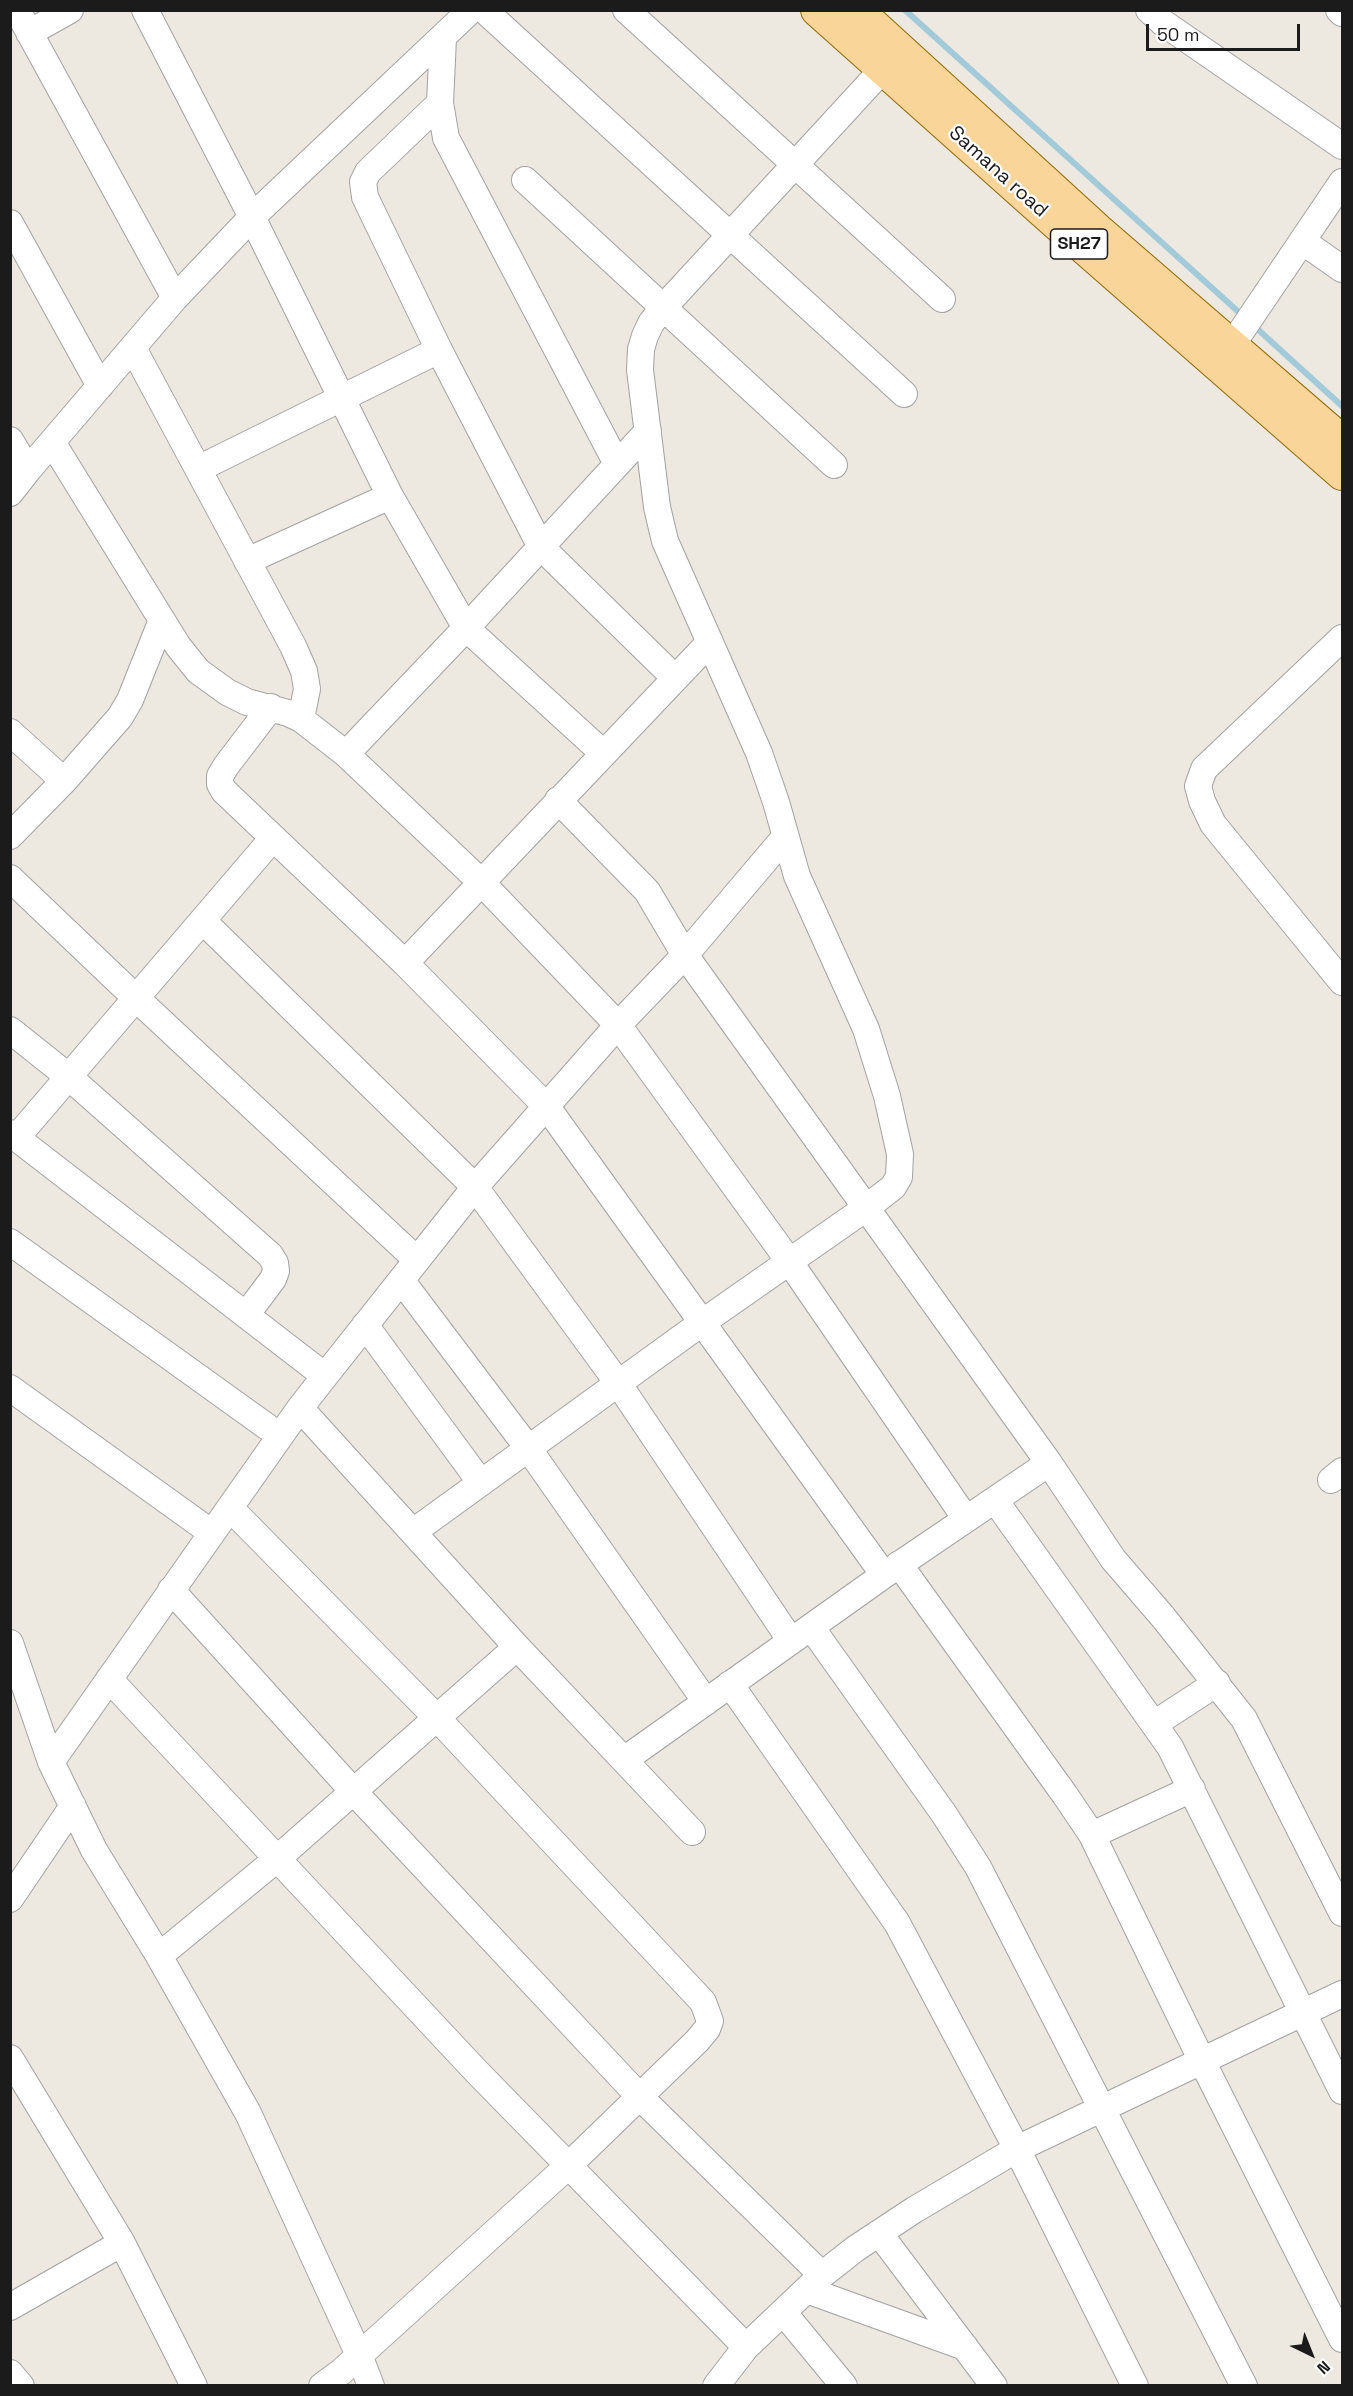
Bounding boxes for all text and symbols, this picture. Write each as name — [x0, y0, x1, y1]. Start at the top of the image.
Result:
scale bar — [1149, 12, 1304, 50]
text: 50 m — [1157, 23, 1199, 46]
street label: Samana road — [944, 121, 1052, 223]
road number: SH27 — [1050, 229, 1108, 259]
north arrow — [1281, 2324, 1341, 2384]
text: N — [1313, 2356, 1335, 2379]

